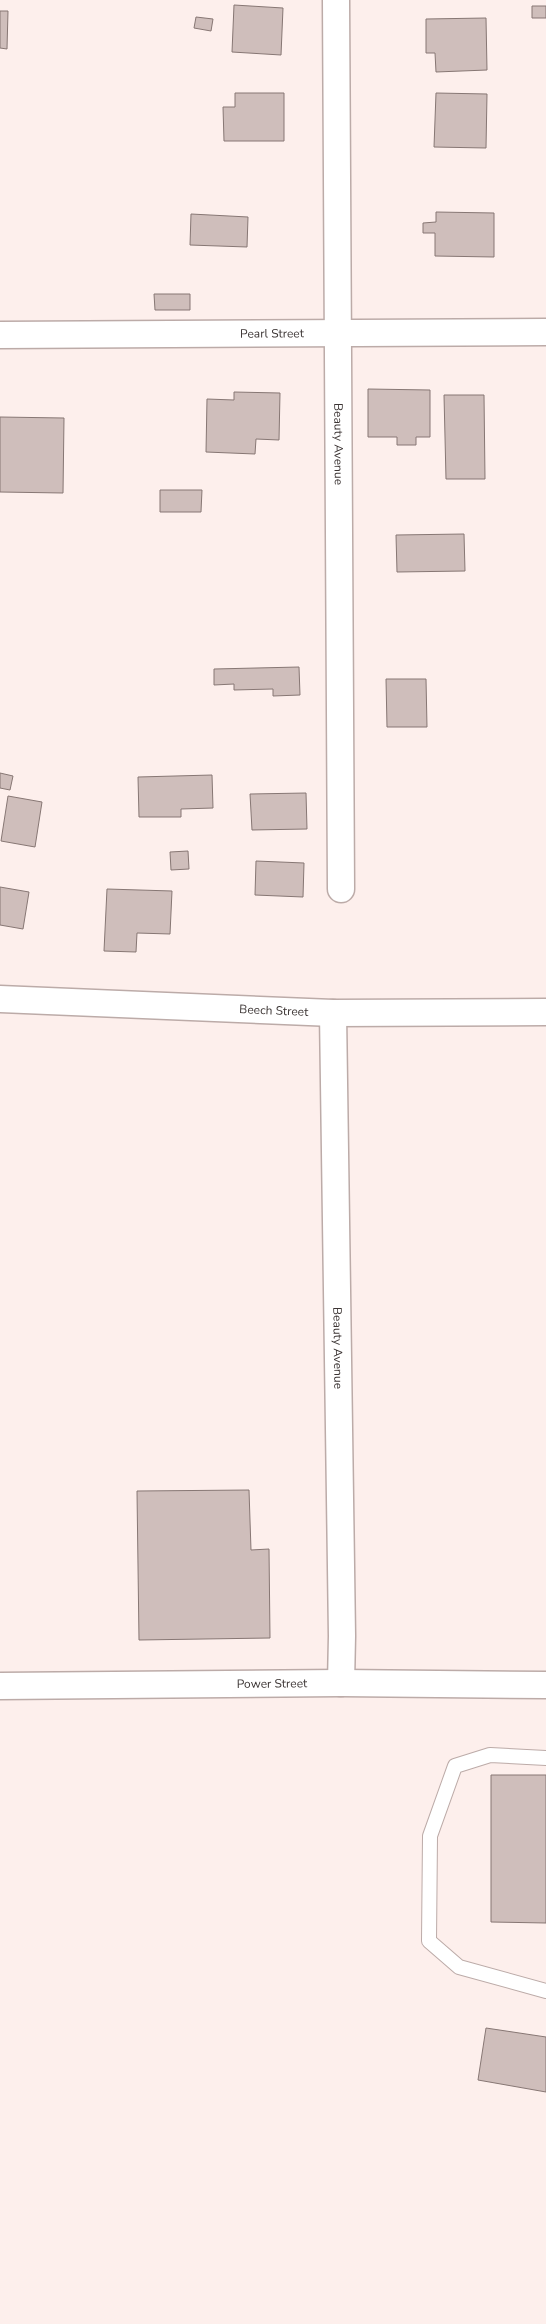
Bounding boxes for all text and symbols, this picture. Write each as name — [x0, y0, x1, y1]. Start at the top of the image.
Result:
street label: Pearl Street — [240, 325, 305, 342]
street label: Beauty Avenue — [330, 403, 347, 485]
street label: Beech Street — [239, 1001, 309, 1020]
street label: Beauty Avenue — [329, 1307, 346, 1389]
street label: Power Street — [237, 1675, 308, 1692]

